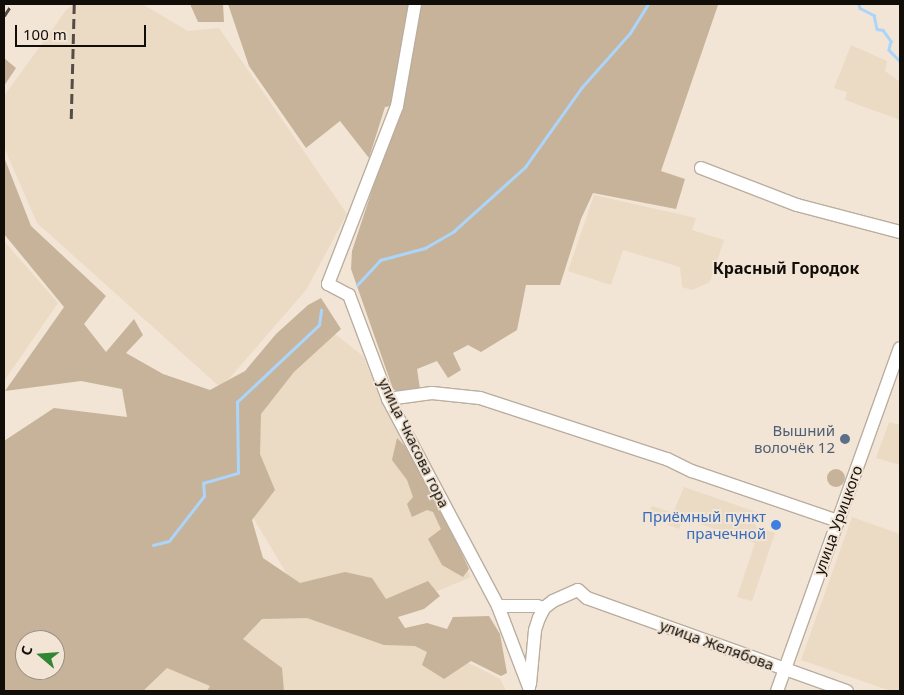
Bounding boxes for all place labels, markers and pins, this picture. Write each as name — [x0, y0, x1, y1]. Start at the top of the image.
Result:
place label: Вышний волочёк 12 — [754, 421, 835, 456]
marker: Вышний волочёк 12 — [839, 433, 851, 445]
place label: Приёмный пункт прачечной — [642, 507, 766, 542]
marker: Приёмный пункт прачечной — [770, 519, 782, 531]

